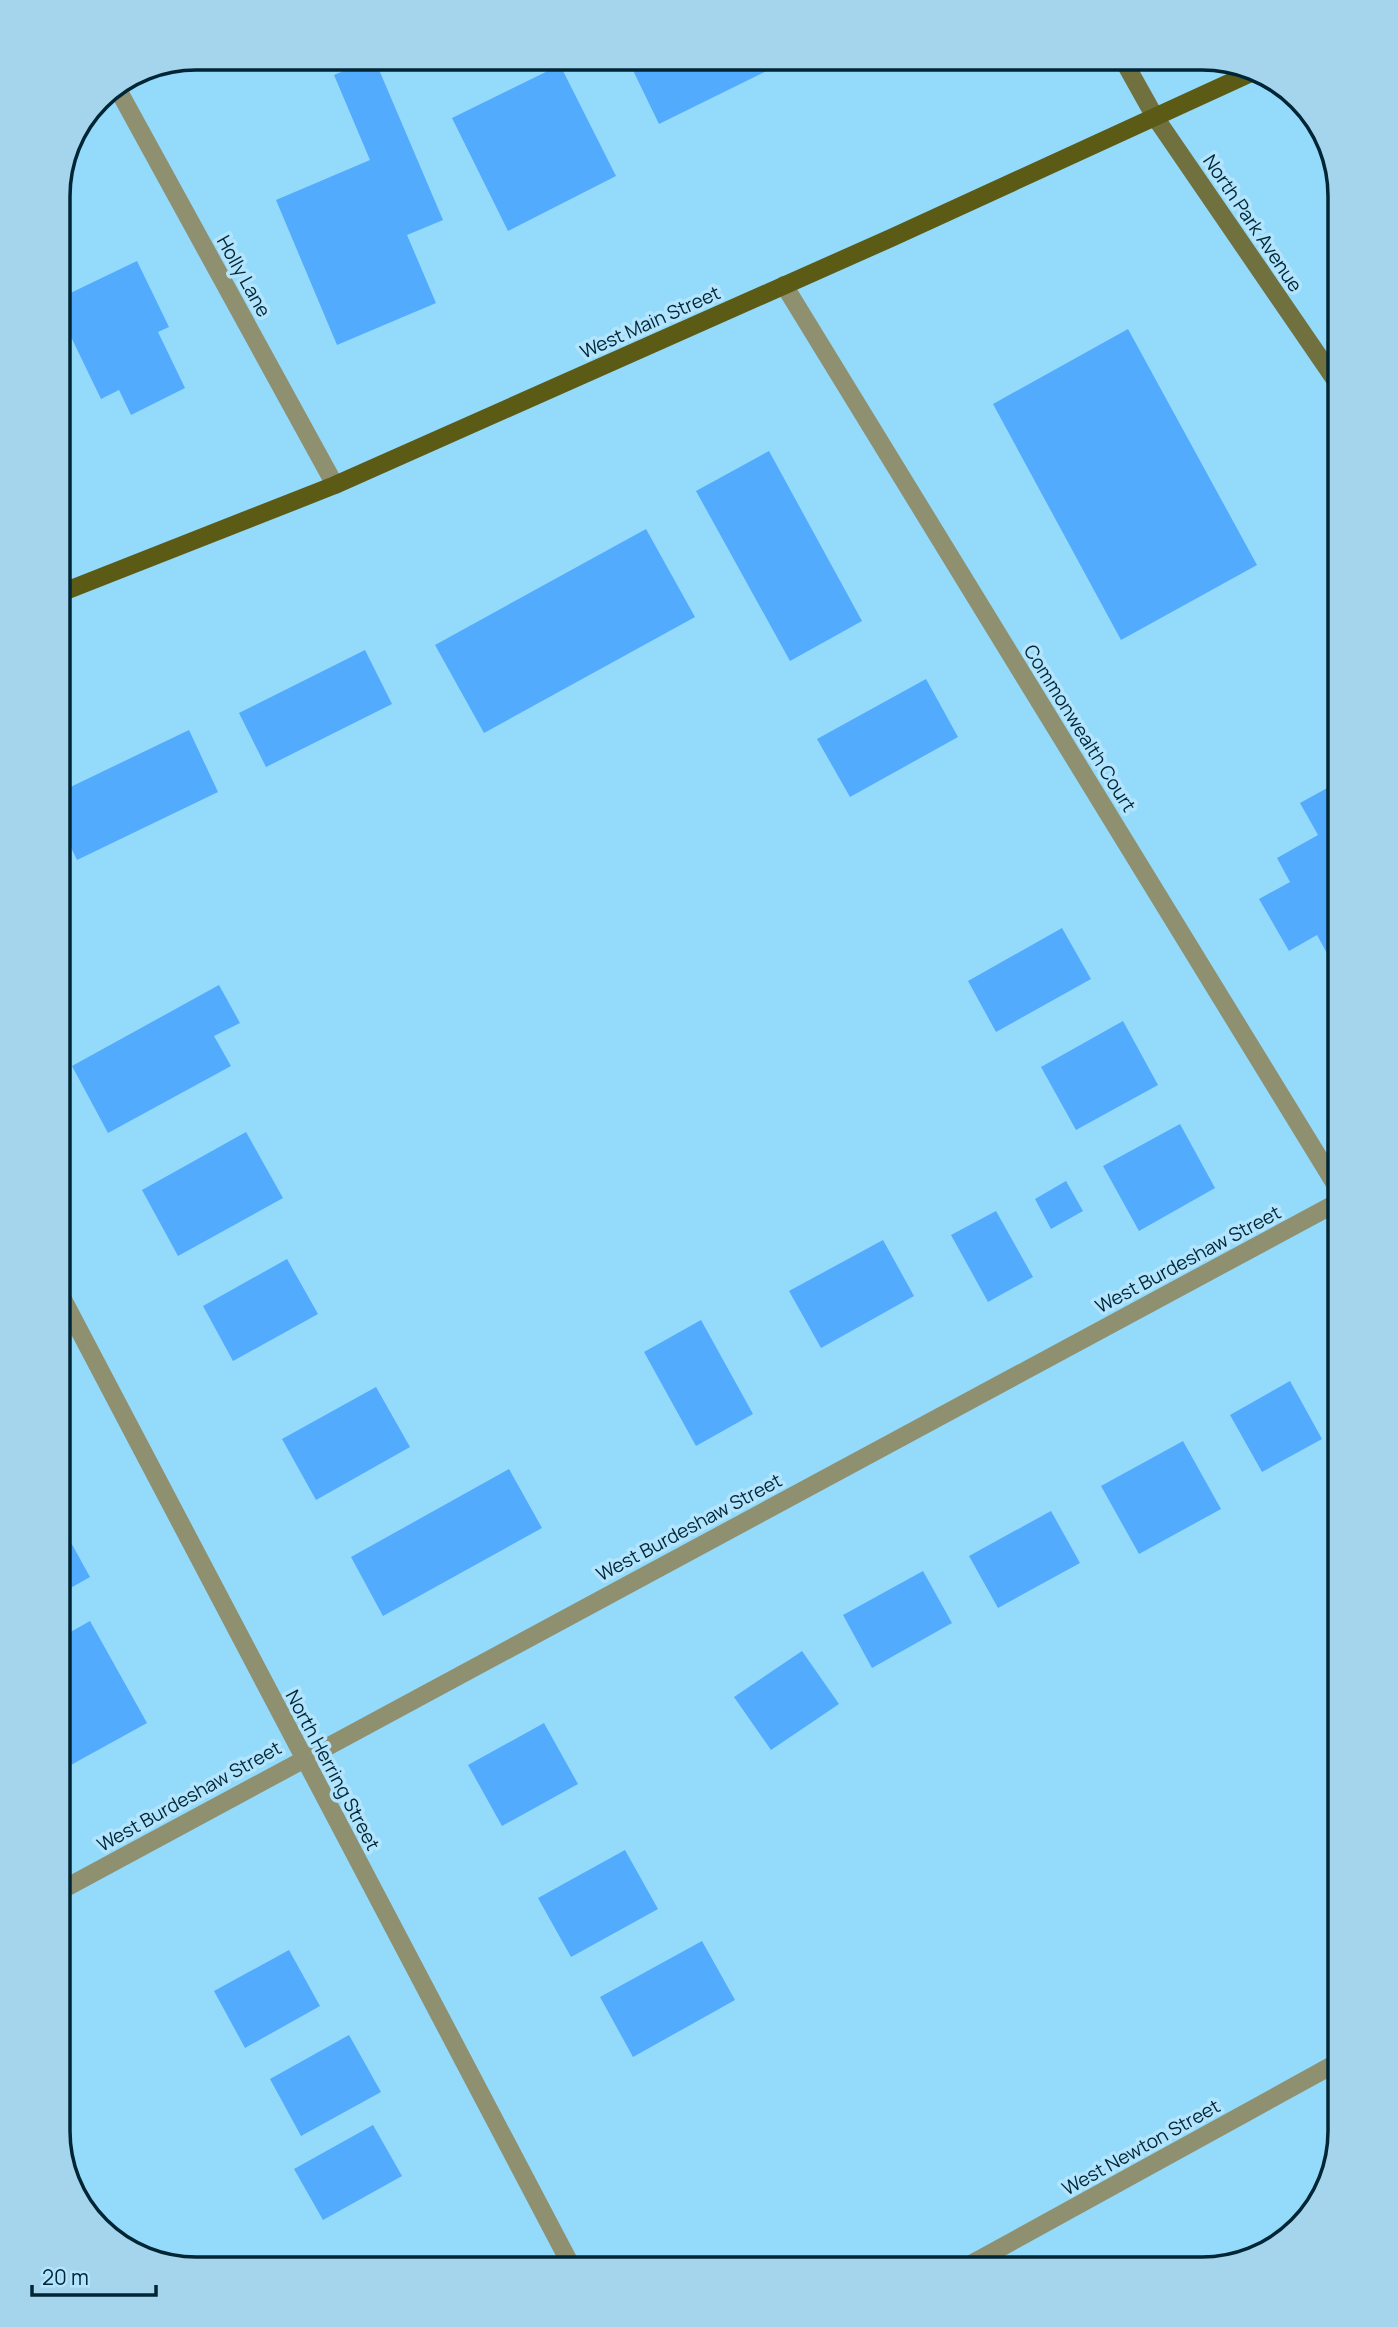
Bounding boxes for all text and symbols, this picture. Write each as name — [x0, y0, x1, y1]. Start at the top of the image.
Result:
street label: North Park Avenue — [1197, 149, 1309, 297]
street label: Holly Lane — [211, 231, 277, 321]
street label: West Main Street — [576, 279, 724, 365]
street label: Commonwealth Court — [1018, 639, 1142, 817]
street label: West Burdeshaw Street — [1091, 1199, 1285, 1319]
street label: West Burdeshaw Street — [592, 1467, 786, 1587]
street label: North Herring Street — [280, 1685, 386, 1855]
street label: West Burdeshaw Street — [92, 1735, 286, 1857]
street label: West Newton Street — [1057, 2093, 1225, 2201]
scale bar — [32, 2254, 156, 2298]
text: 20 m — [42, 2263, 89, 2291]

